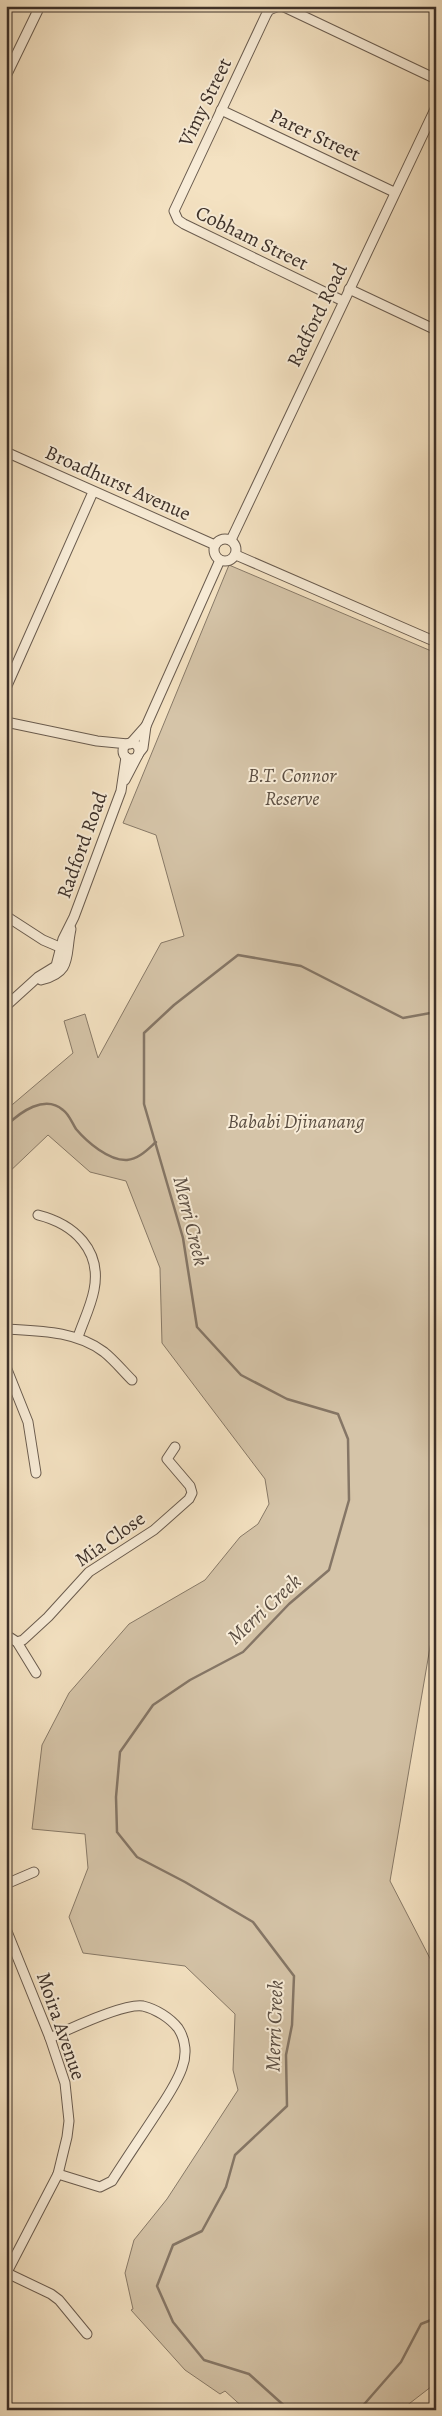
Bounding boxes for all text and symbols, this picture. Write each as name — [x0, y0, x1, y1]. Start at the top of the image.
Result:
street label: Vimy Street — [172, 53, 238, 152]
street label: Parer Street — [265, 102, 365, 168]
street label: Cobham Street — [191, 199, 313, 277]
street label: Radford Road — [280, 259, 354, 371]
street label: Broadhurst Avenue — [41, 439, 195, 527]
park label: B.T. Connor Reserve — [248, 762, 337, 812]
street label: Radford Road — [50, 788, 114, 902]
park label: Bababi Djinanang — [227, 1108, 365, 1135]
water label: Merri Creek — [166, 1173, 216, 1269]
street label: Mia Close — [69, 1505, 151, 1573]
water label: Merri Creek — [221, 1568, 307, 1650]
street label: Moira Avenue — [30, 1968, 92, 2084]
water label: Merri Creek — [258, 1980, 290, 2072]

